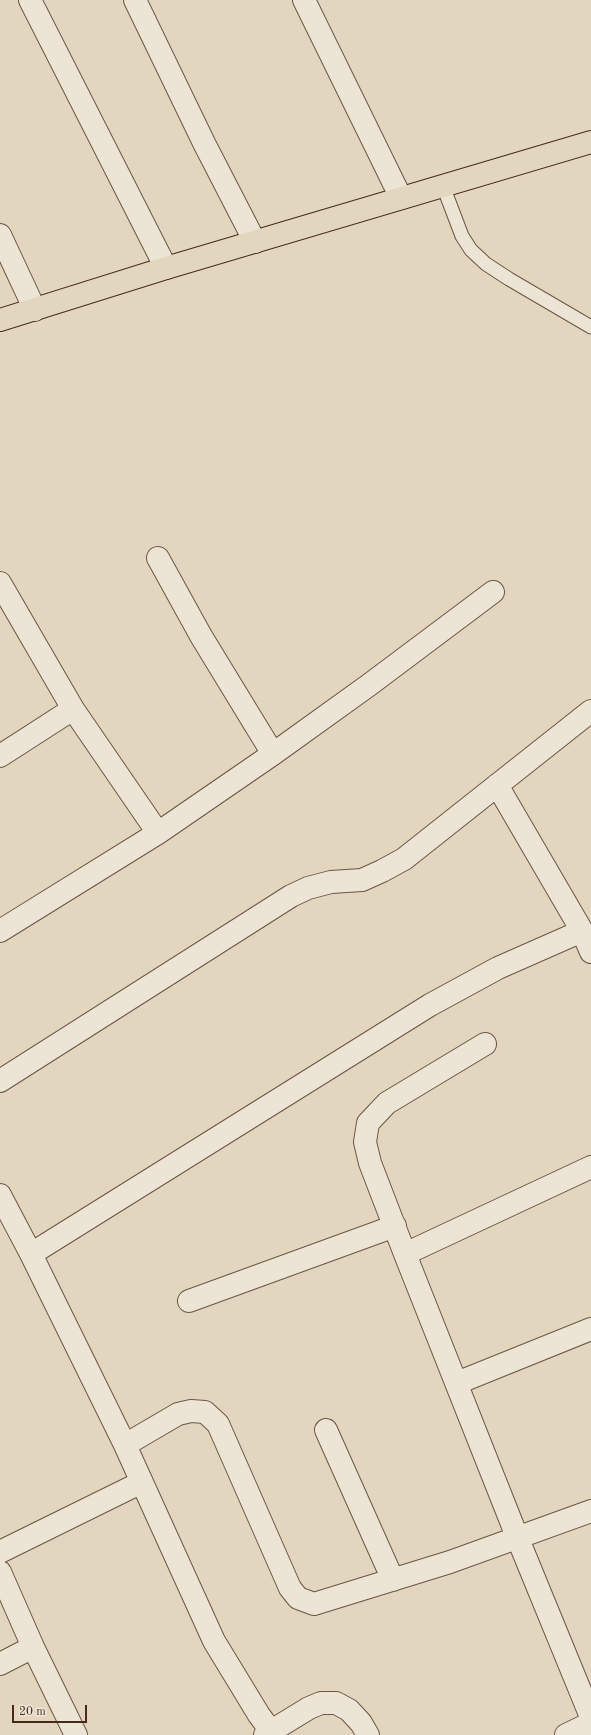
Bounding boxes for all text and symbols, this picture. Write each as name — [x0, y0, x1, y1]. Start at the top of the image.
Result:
scale bar — [14, 1697, 89, 1723]
text: 20 m — [19, 1706, 46, 1718]

